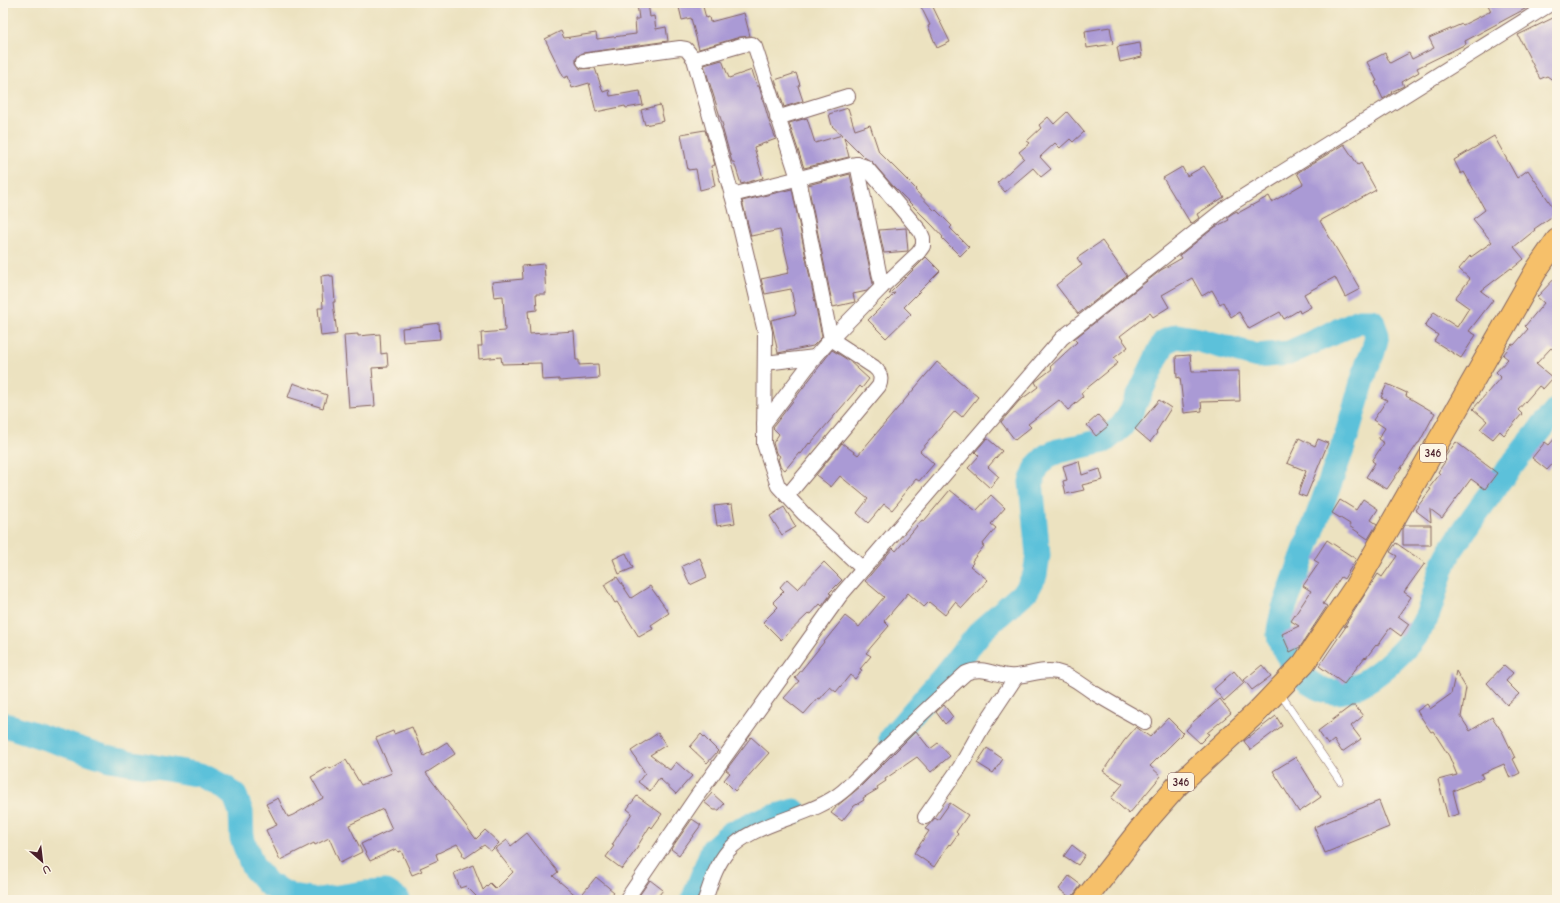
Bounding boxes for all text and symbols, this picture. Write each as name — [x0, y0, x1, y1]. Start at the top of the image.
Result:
road number: 346 — [1420, 444, 1446, 462]
road number: 346 — [1168, 773, 1194, 791]
north arrow — [22, 841, 62, 881]
text: U — [40, 862, 53, 877]

